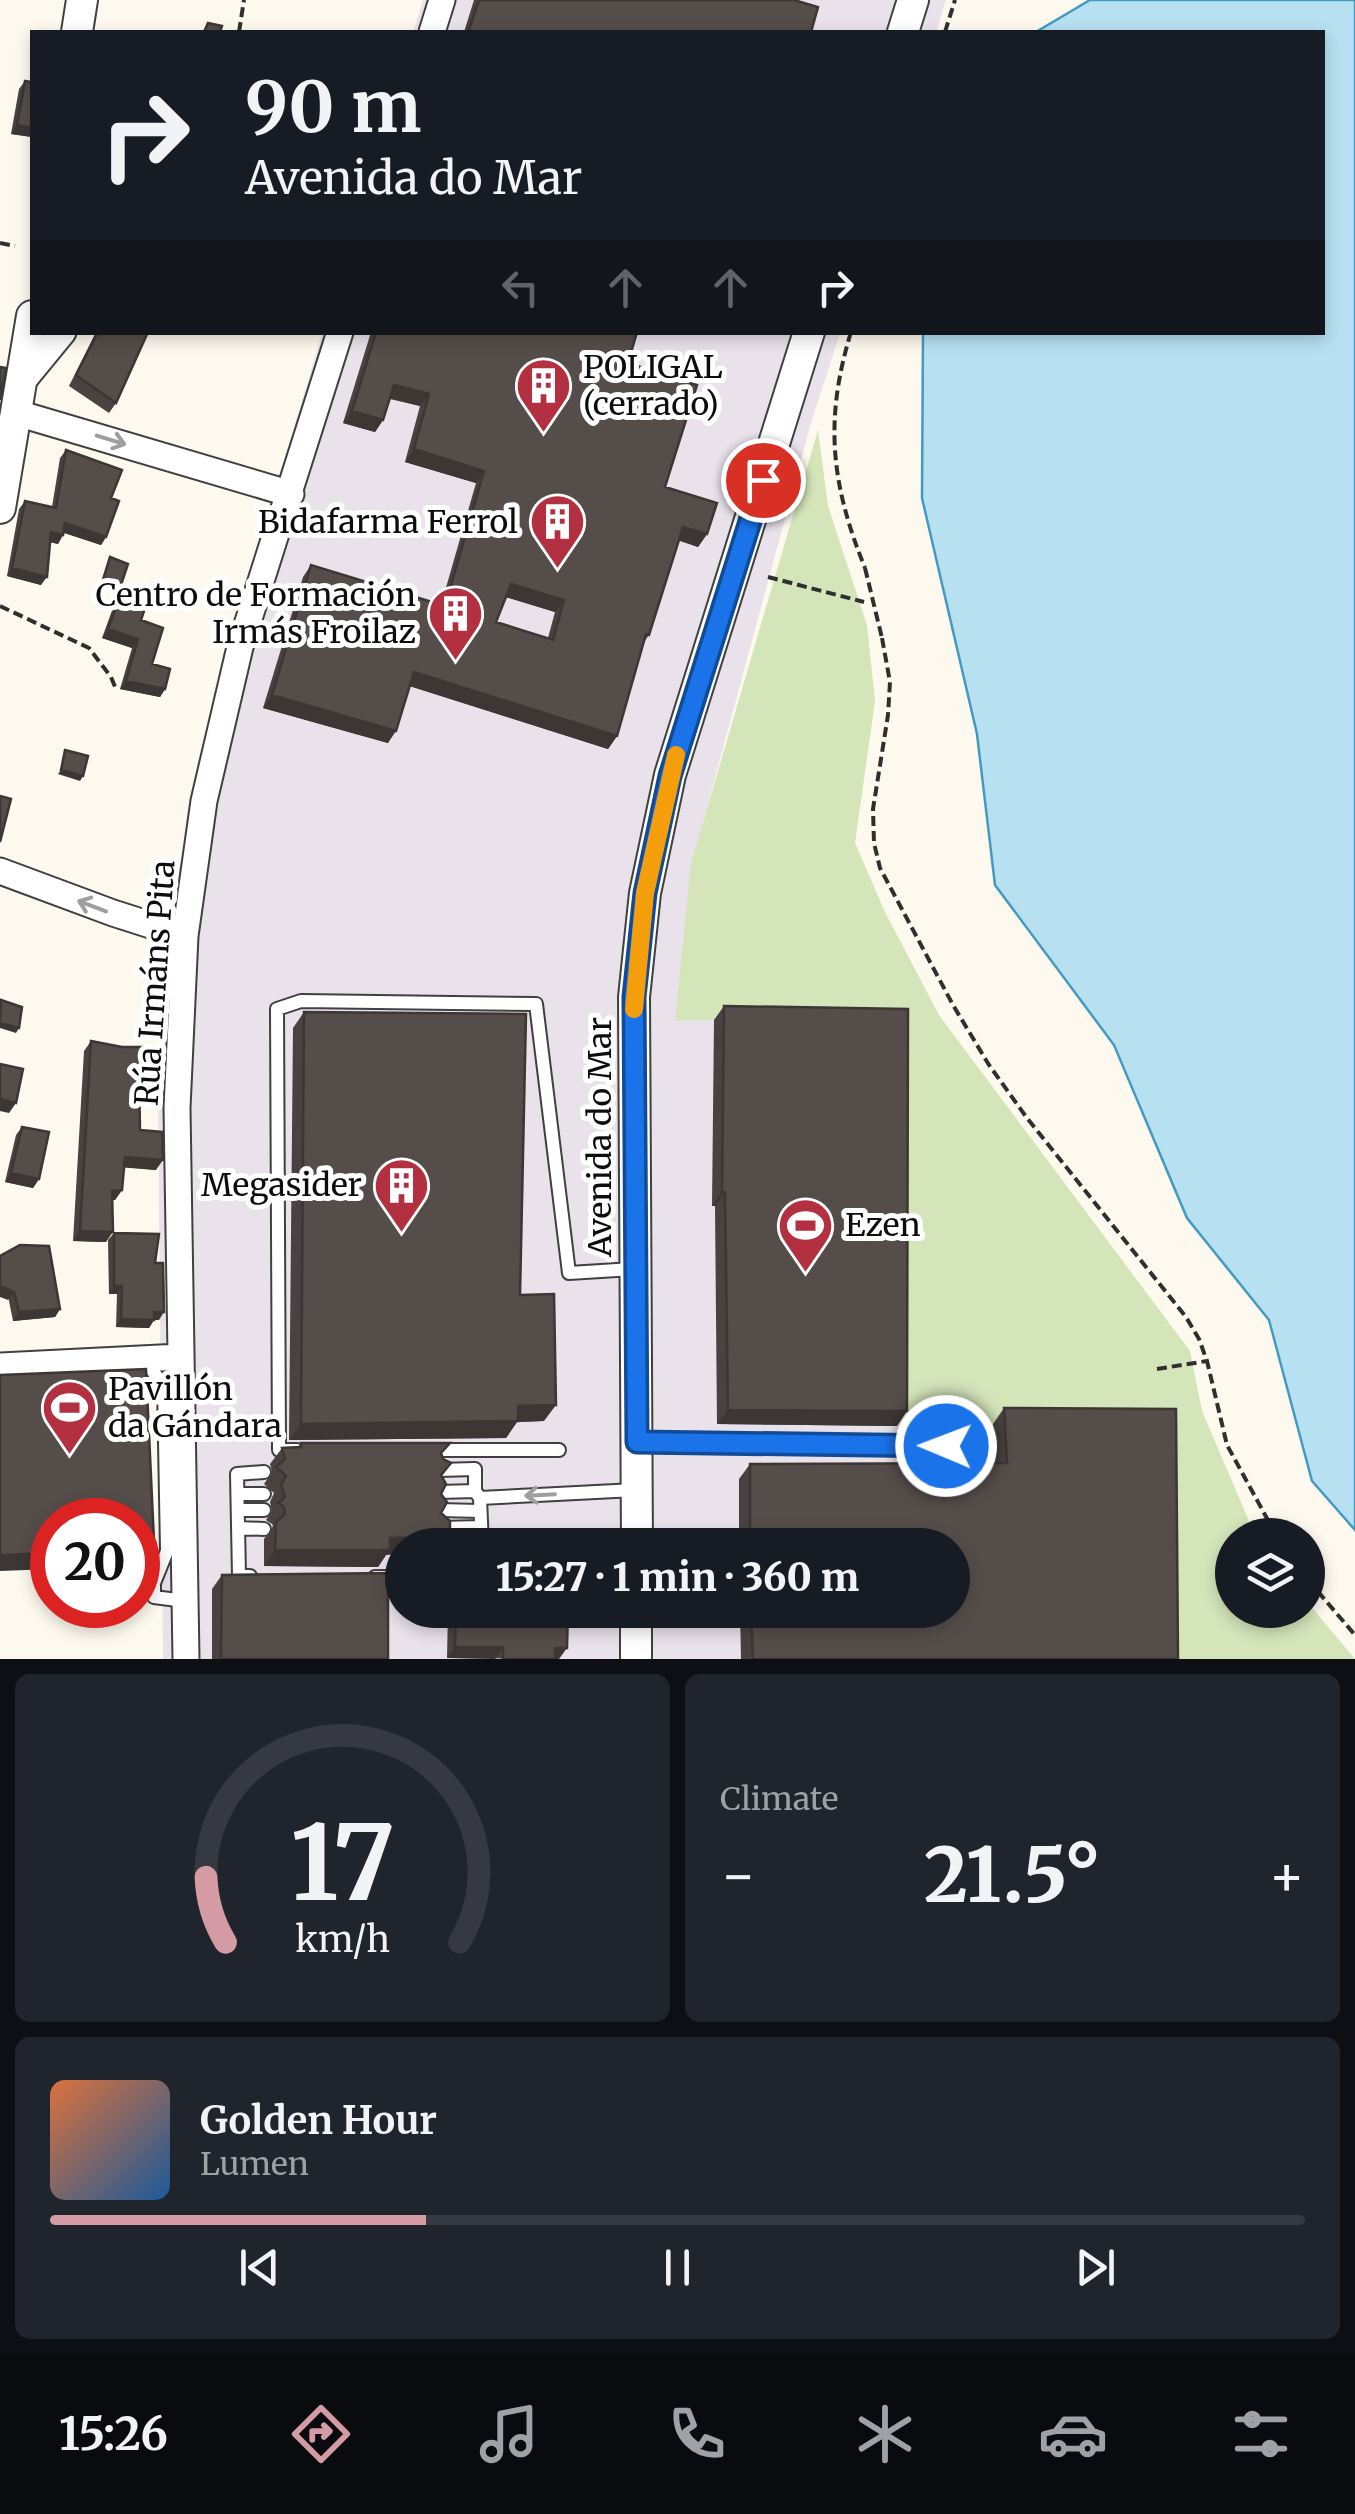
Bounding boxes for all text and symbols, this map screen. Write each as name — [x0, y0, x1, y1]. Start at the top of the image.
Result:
text: 90 m — [245, 63, 422, 151]
icon: right — [80, 70, 210, 200]
text: Avenida do Mar — [245, 150, 582, 206]
icon: left — [493, 260, 548, 315]
icon: ahead — [598, 260, 653, 315]
icon: ahead — [703, 260, 758, 315]
icon: right — [808, 260, 863, 315]
place label: POLIGAL (cerrado) — [583, 347, 723, 424]
building icon: POLIGAL (cerrado) — [514, 355, 574, 434]
one-way arrow — [95, 432, 126, 450]
pin — [721, 438, 806, 523]
icon: arrive — [736, 453, 791, 508]
building icon: Bidafarma Ferrol — [527, 492, 587, 571]
place label: Bidafarma Ferrol — [258, 502, 518, 542]
place label: Centro de Formación Irmás Froilaz — [95, 575, 416, 652]
building icon: Centro de Formación Irmás Froilaz — [425, 583, 485, 662]
street label: Rúa Irmáns Pita — [126, 859, 184, 1107]
one-way arrow — [77, 895, 108, 913]
street label: Avenida do Mar — [580, 1017, 620, 1258]
building icon: Megasider — [371, 1155, 431, 1234]
place label: Megasider — [201, 1165, 362, 1205]
sports icon: Ezen — [776, 1195, 836, 1274]
place label: Ezen — [845, 1205, 921, 1245]
place label: Pavillón da Gándara — [108, 1369, 282, 1446]
sports icon: Pavillón da Gándara — [39, 1377, 99, 1456]
position arrow — [894, 1394, 998, 1498]
one-way arrow — [524, 1486, 556, 1505]
speed limit sign: 20 — [30, 1498, 160, 1628]
map controls — [1215, 1518, 1325, 1628]
button: layers — [1215, 1518, 1325, 1628]
text: 15:27 · 1 min · 360 m — [496, 1554, 859, 1601]
text: Climate — [720, 1779, 838, 1819]
text: 17 — [290, 1798, 395, 1928]
text: 21.5° — [924, 1828, 1101, 1922]
text: − — [720, 1841, 757, 1910]
text: + — [1268, 1841, 1305, 1910]
text: km/h — [295, 1917, 390, 1962]
text: Golden Hour — [200, 2097, 437, 2144]
text: Lumen — [200, 2144, 309, 2184]
icon: previous — [232, 2240, 287, 2295]
icon: pause — [650, 2240, 705, 2295]
icon: next — [1068, 2240, 1123, 2295]
icon: directions — [286, 2399, 356, 2469]
icon: music — [474, 2399, 544, 2469]
icon: phone — [662, 2399, 732, 2469]
icon: climate — [850, 2399, 920, 2469]
icon: car — [1038, 2399, 1108, 2469]
icon: filters — [1226, 2399, 1296, 2469]
text: 15:26 — [59, 2406, 168, 2462]

